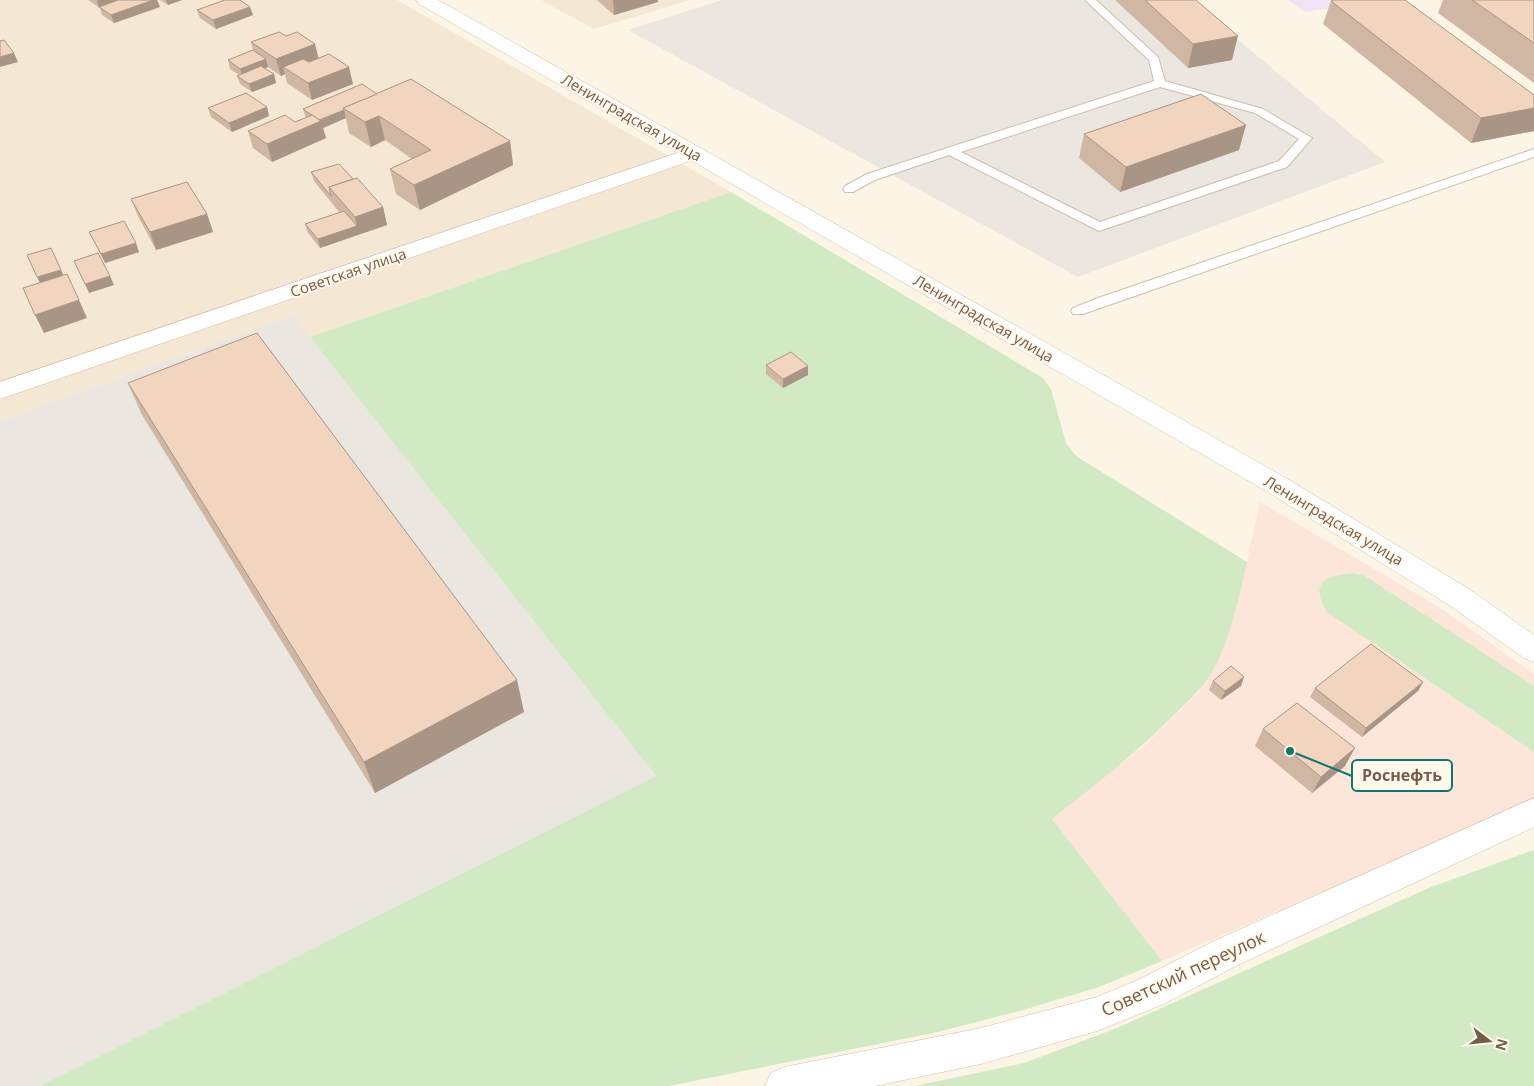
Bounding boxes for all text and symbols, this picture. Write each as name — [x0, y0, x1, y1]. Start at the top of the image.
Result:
street label: Ленинградская улица — [558, 69, 706, 165]
street label: Советская улица — [287, 243, 409, 301]
street label: Ленинградская улица — [910, 270, 1058, 366]
street label: Ленинградская улица — [1261, 471, 1407, 569]
callout: Роснефть — [1352, 760, 1452, 791]
text: Роснефть — [1362, 764, 1442, 786]
street label: Советский переулок — [1097, 924, 1270, 1022]
north arrow — [1464, 1016, 1514, 1066]
text: N — [1491, 1037, 1513, 1053]

